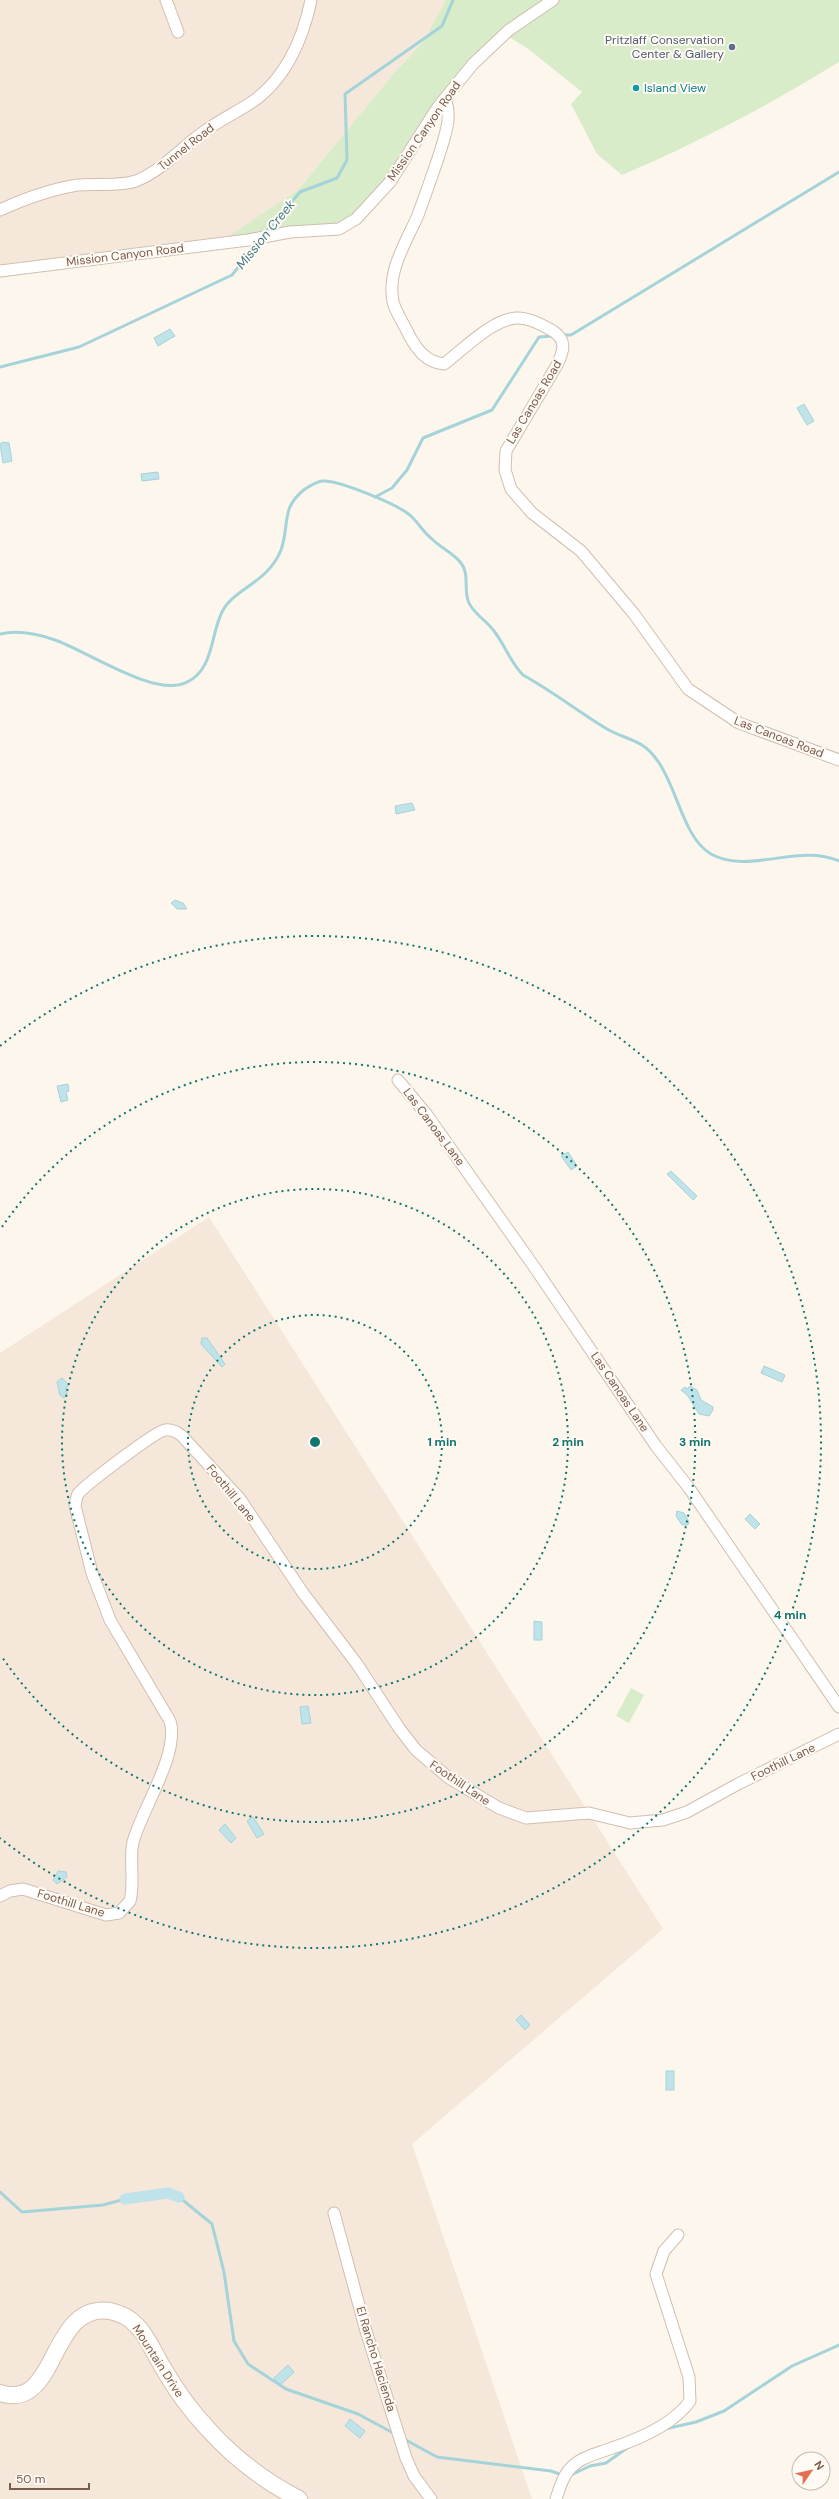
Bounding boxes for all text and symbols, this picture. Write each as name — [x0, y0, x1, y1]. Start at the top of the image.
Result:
place label: Pritzlaff Conservation Center & Gallery — [605, 32, 724, 62]
marker: Pritzlaff Conservation Center & Gallery — [727, 42, 737, 52]
street label: Mission Canyon Road — [384, 78, 464, 184]
place label: Island View — [644, 80, 706, 96]
marker: Island View — [631, 83, 641, 93]
street label: Tunnel Road — [155, 120, 217, 174]
water label: Mission Creek — [232, 196, 299, 273]
street label: Mission Canyon Road — [65, 240, 185, 270]
street label: Las Canoas Road — [503, 357, 565, 447]
street label: Las Canoas Road — [732, 713, 826, 761]
street label: Las Canoas Lane — [399, 1085, 469, 1169]
street label: Las Canoas Lane — [587, 1349, 653, 1435]
text: 1 min — [427, 1434, 457, 1450]
text: 2 min — [552, 1434, 584, 1450]
text: 3 min — [679, 1434, 711, 1450]
centre of rings — [308, 1435, 322, 1449]
street label: Foothill Lane — [203, 1461, 259, 1525]
text: 4 min — [774, 1607, 806, 1623]
street label: Foothill Lane — [748, 1739, 818, 1784]
street label: Foothill Lane — [427, 1757, 494, 1809]
street label: Foothill Lane — [35, 1885, 107, 1921]
street label: El Rancho Hacienda — [352, 2304, 400, 2414]
street label: Mountain Drive — [129, 2322, 188, 2401]
north arrow — [791, 2451, 831, 2491]
text: N — [811, 2458, 827, 2473]
scale bar — [10, 2465, 89, 2491]
text: 50 m — [16, 2471, 45, 2487]

